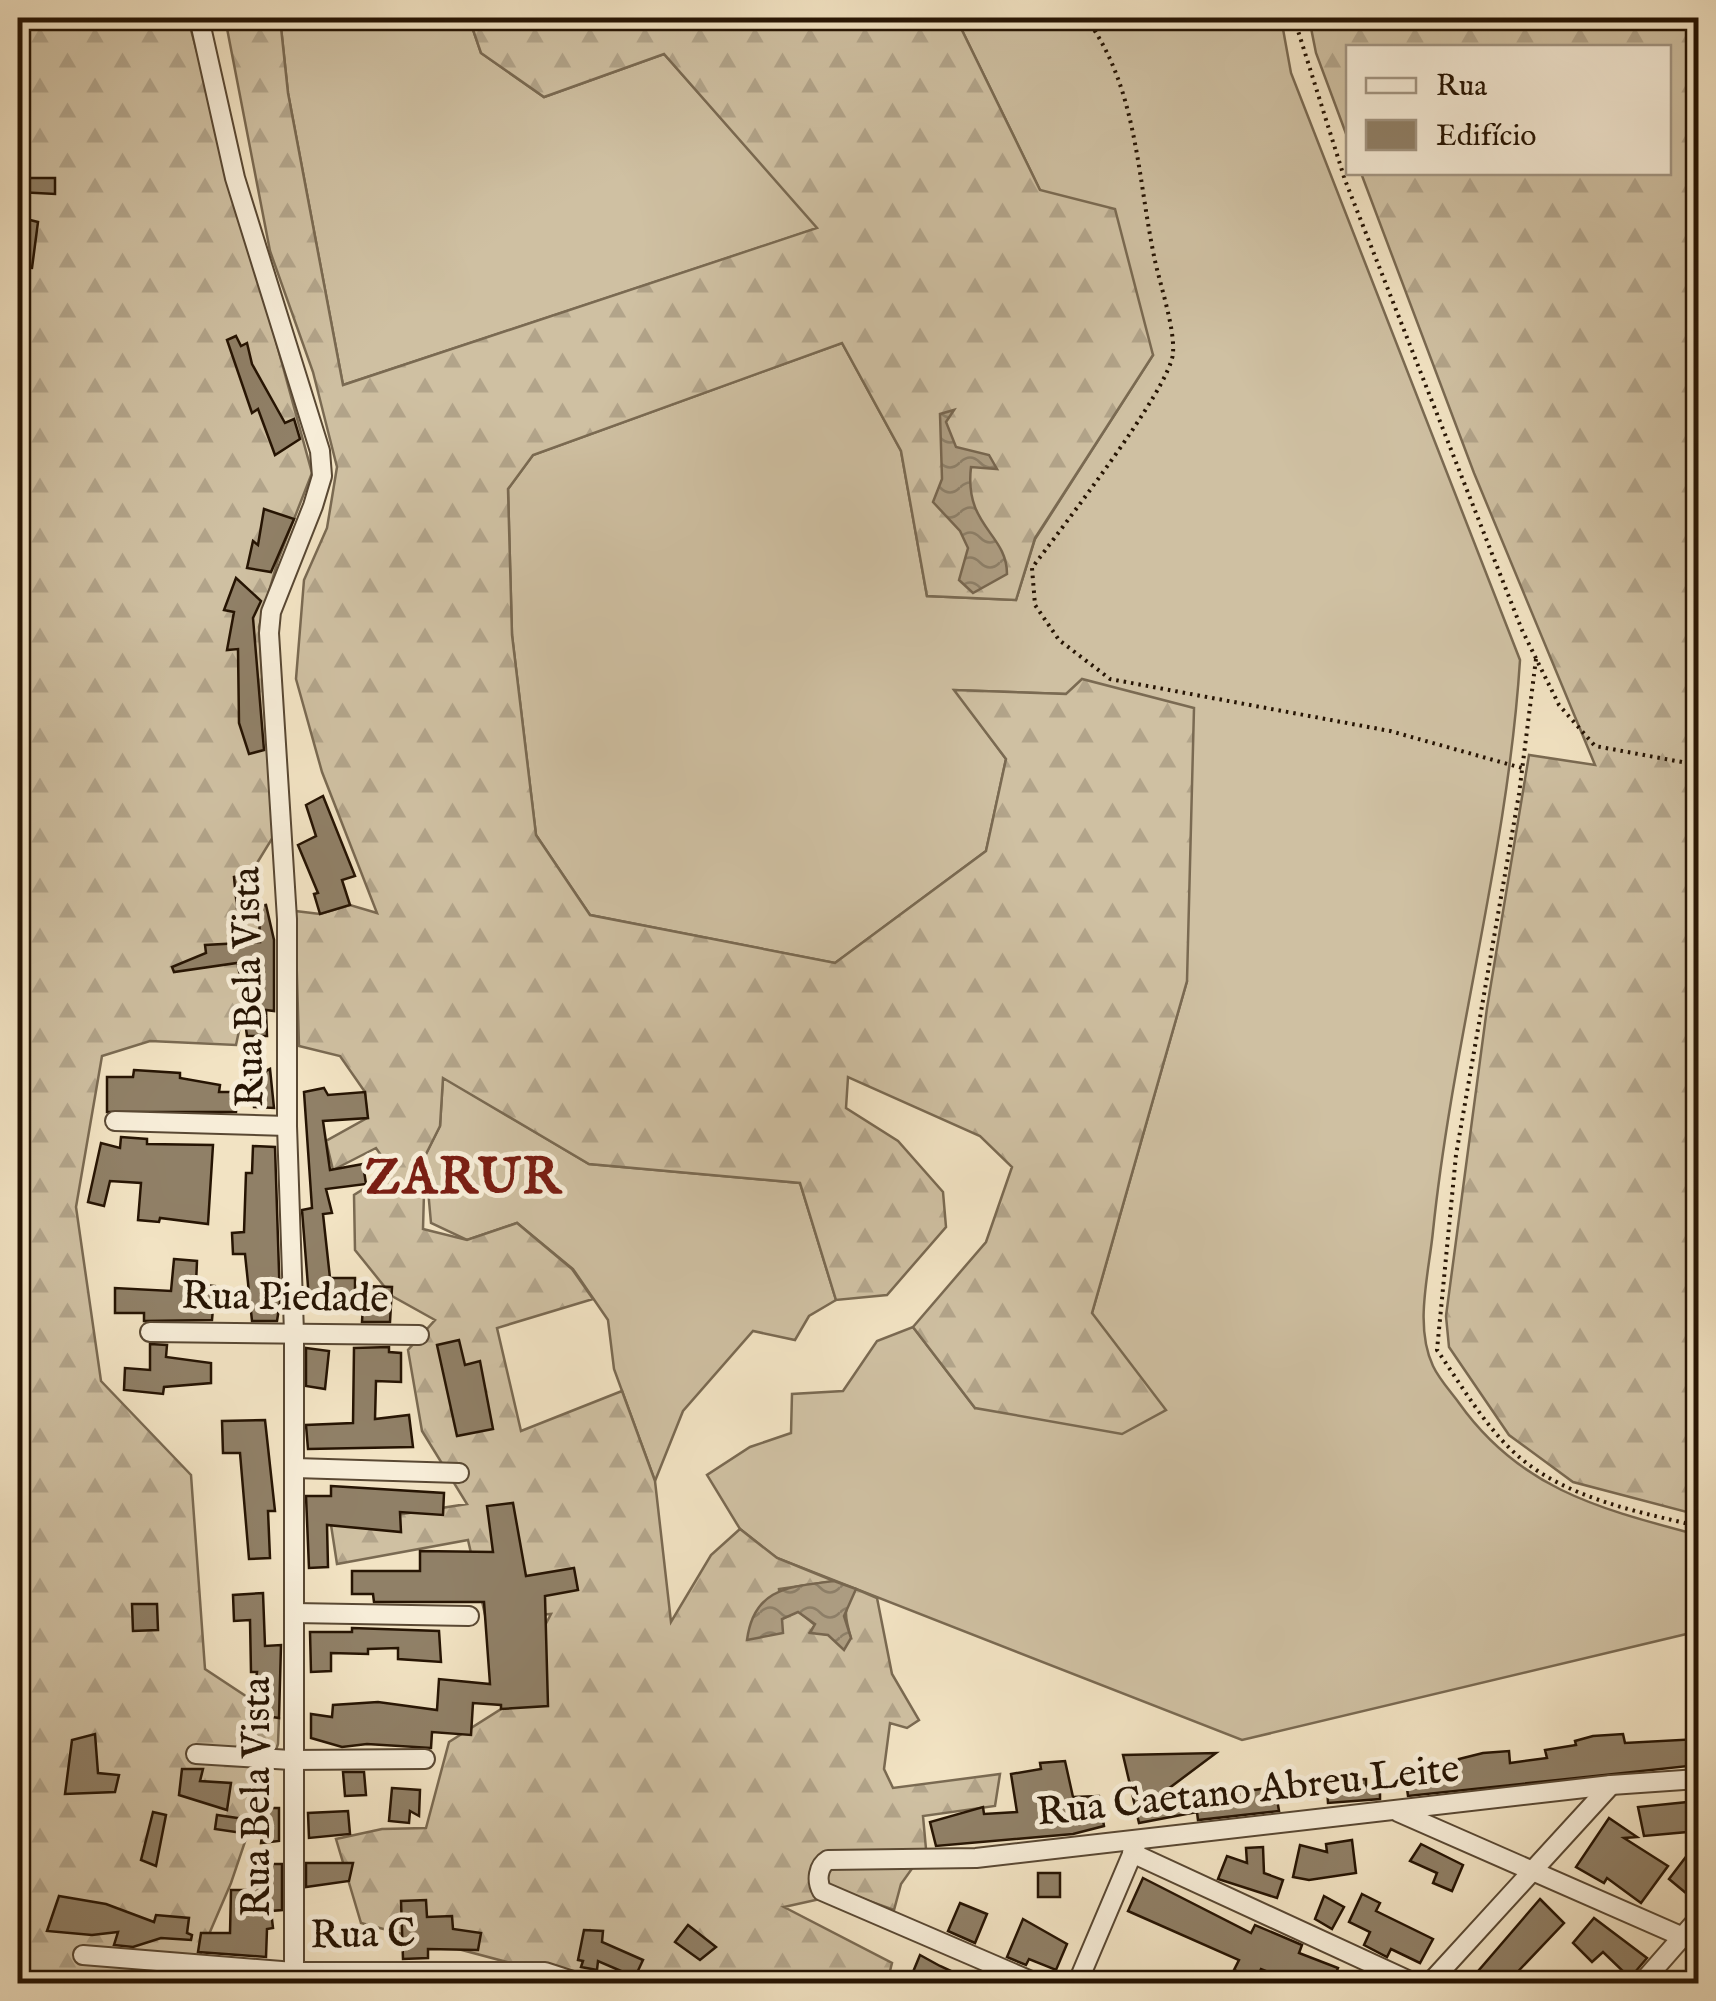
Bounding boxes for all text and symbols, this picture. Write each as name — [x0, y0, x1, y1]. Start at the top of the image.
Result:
legend — [1346, 45, 1671, 175]
text: Rua — [1436, 68, 1487, 106]
text: Edifício — [1436, 118, 1537, 156]
street label: Rua Bela Vista — [222, 866, 278, 1108]
district label: ZARUR — [365, 1148, 563, 1211]
street label: Rua Piedade — [181, 1272, 389, 1326]
street label: Rua Bela Vista — [233, 1676, 284, 1917]
street label: Rua Caetano Abreu Leite — [1034, 1744, 1462, 1840]
street label: Rua C — [310, 1910, 416, 1962]

